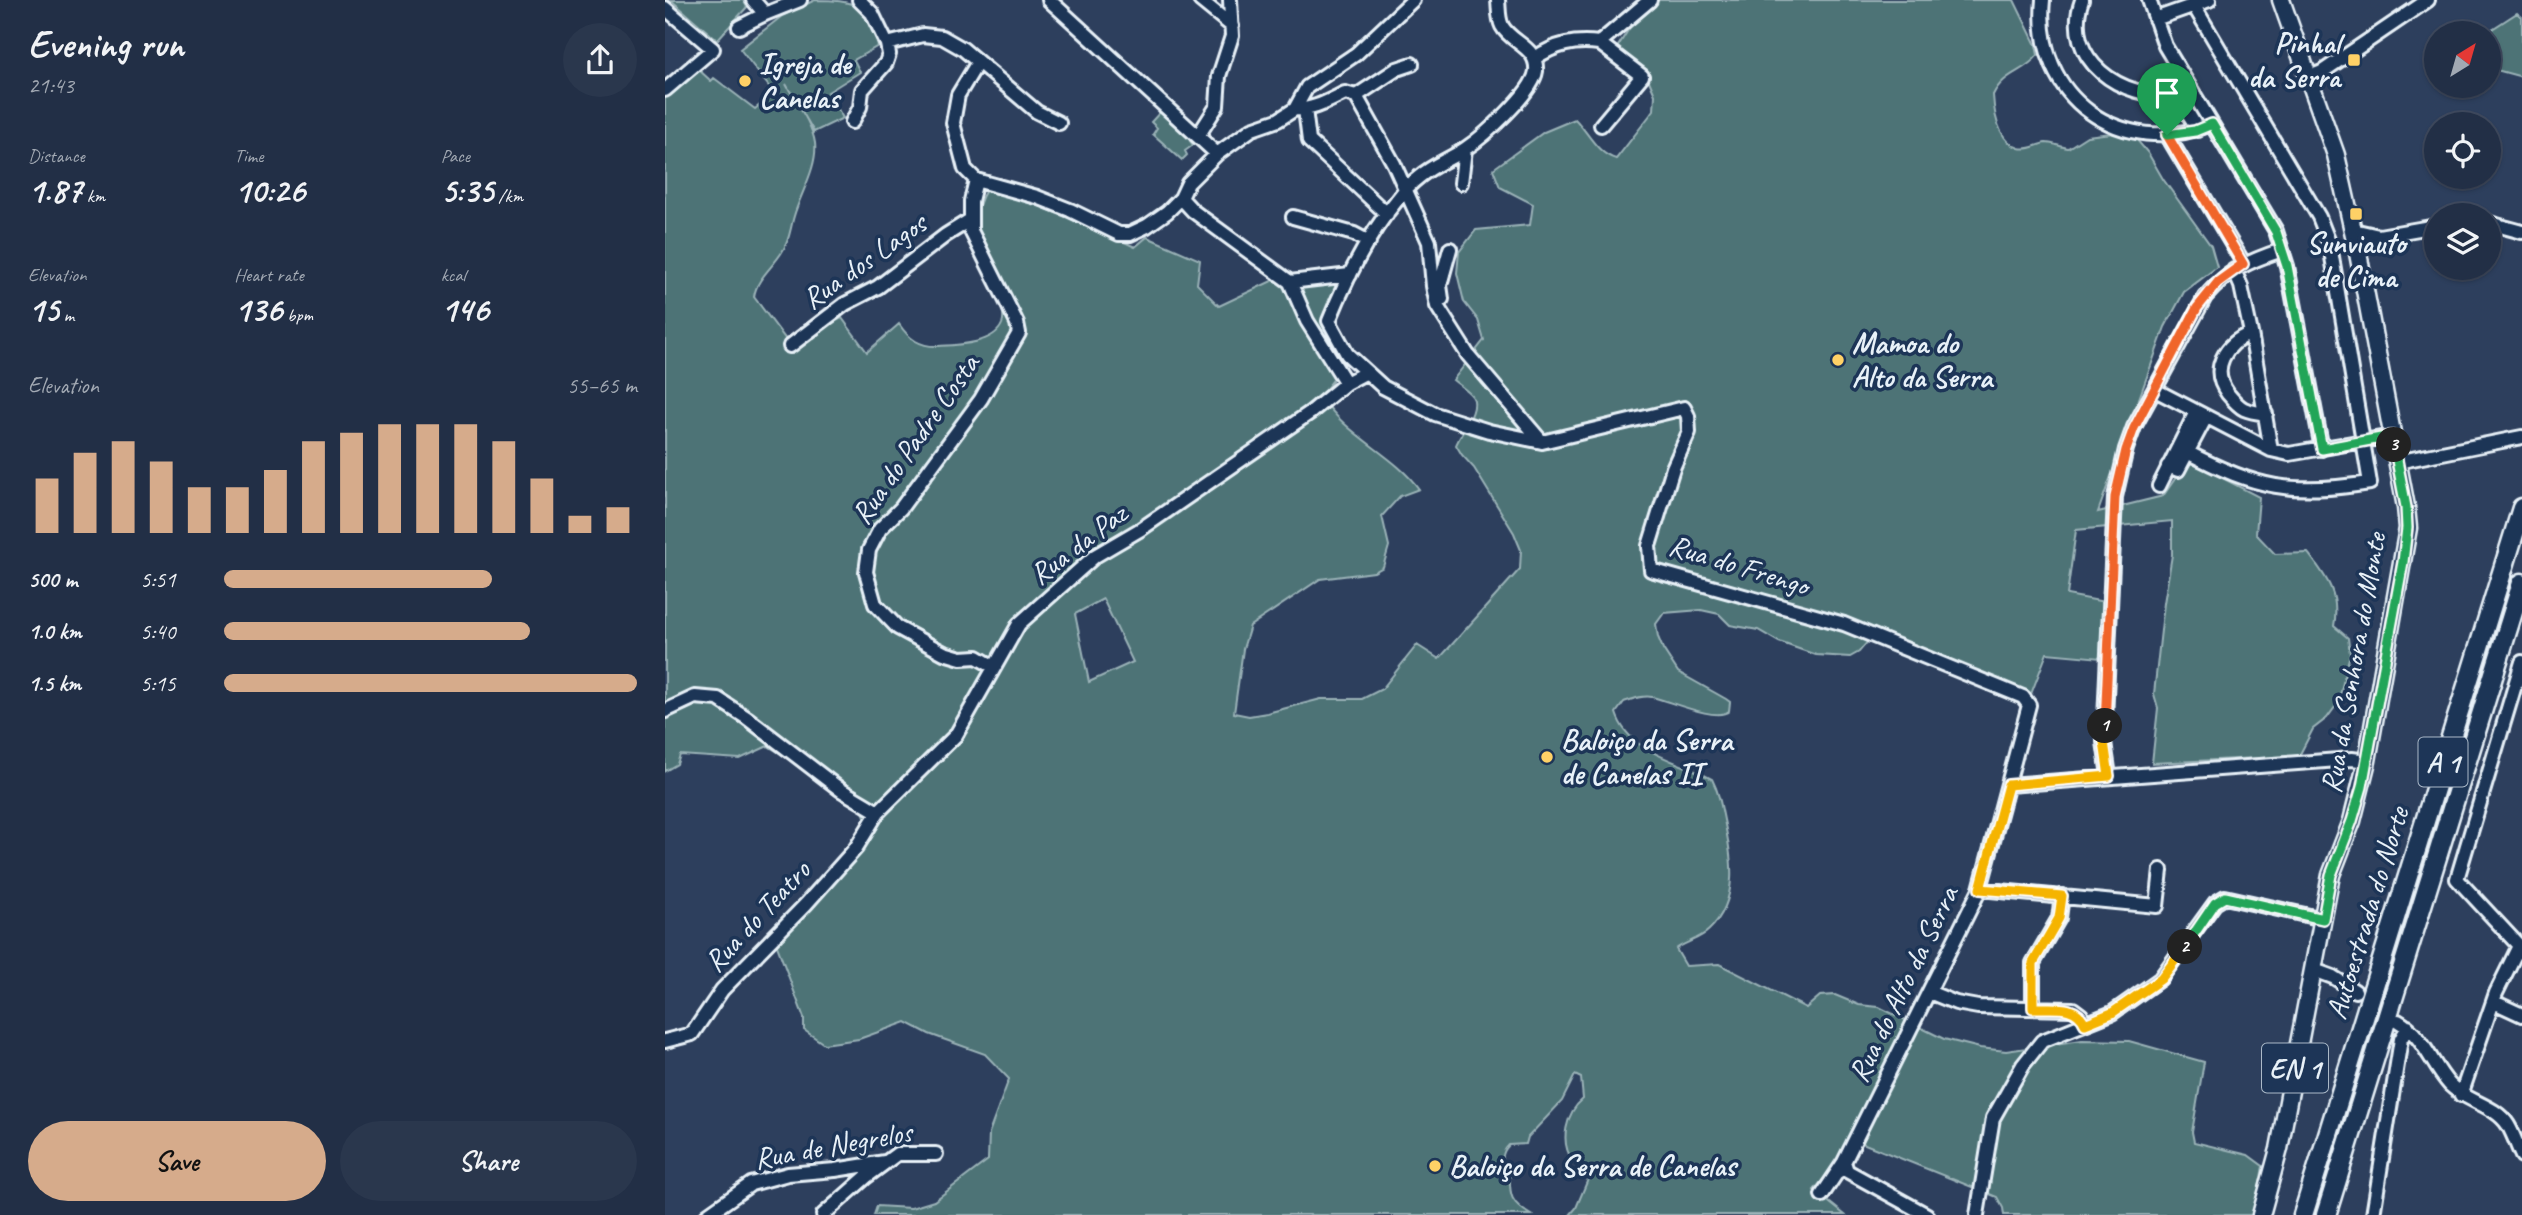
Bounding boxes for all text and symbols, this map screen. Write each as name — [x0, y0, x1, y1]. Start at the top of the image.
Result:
text: Evening run — [28, 21, 184, 68]
north arrow — [2424, 21, 2501, 98]
map controls — [2424, 21, 2501, 280]
button: share — [563, 23, 637, 97]
place label: Pinhal da Serra — [2248, 24, 2346, 96]
place label: Igreja de Canelas — [759, 45, 853, 117]
marker: Pinhal da Serra — [2346, 52, 2362, 68]
pin — [2137, 63, 2197, 135]
text: 21:43 — [28, 71, 74, 100]
marker: Igreja de Canelas — [737, 73, 753, 89]
icon: arrive — [2148, 74, 2186, 112]
button: locate — [2424, 112, 2501, 189]
text: Distance — [28, 144, 85, 168]
text: Time — [234, 144, 263, 168]
text: Pace — [441, 144, 470, 168]
text: 1.87 — [28, 168, 82, 213]
text: 10:26 — [234, 168, 305, 213]
text: 5:35 — [441, 168, 494, 213]
text: km — [82, 184, 105, 208]
text: /km — [494, 184, 523, 208]
street label: Rua dos Lagos — [795, 203, 936, 318]
button: layers — [2424, 203, 2501, 280]
marker: Sunviauto de Cima — [2348, 206, 2364, 222]
place label: Sunviauto de Cima — [2306, 224, 2409, 296]
text: Elevation — [28, 263, 86, 287]
text: Heart rate — [234, 263, 304, 287]
text: kcal — [441, 263, 466, 287]
text: 15 — [28, 287, 59, 332]
text: 136 — [234, 287, 282, 332]
text: 146 — [441, 287, 489, 332]
text: m — [59, 303, 74, 327]
text: bpm — [282, 303, 313, 327]
place label: Mamoa do Alto da Serra — [1852, 324, 1995, 396]
street label: Rua do Padre Costa — [842, 345, 989, 531]
marker: Mamoa do Alto da Serra — [1830, 352, 1846, 368]
text: Elevation — [28, 371, 99, 400]
text: 55–65 m — [567, 371, 637, 400]
pin: 3 — [2377, 428, 2411, 462]
text: 3 — [2389, 432, 2398, 456]
street label: Rua da Paz — [1022, 494, 1136, 593]
street label: Rua do Frengo — [1665, 526, 1817, 605]
street label: Rua da Senhora do Monte — [2311, 528, 2395, 796]
text: 500 m — [28, 565, 77, 594]
text: 5:51 — [140, 565, 176, 594]
text: 1.0 km — [28, 617, 82, 646]
text: 5:40 — [140, 617, 176, 646]
text: 1.5 km — [28, 669, 81, 698]
text: 5:15 — [140, 669, 176, 698]
pin: 1 — [2087, 708, 2123, 744]
text: 1 — [2100, 713, 2109, 737]
place label: Baloiço da Serra de Canelas II — [1561, 721, 1735, 793]
road number: A 1 — [2419, 738, 2467, 786]
marker: Baloiço da Serra de Canelas II — [1539, 749, 1555, 765]
street label: Autoestrada do Norte — [2317, 800, 2418, 1024]
street label: Rua do Teatro — [696, 851, 819, 980]
street label: Rua do Alto da Serra — [1839, 878, 1968, 1088]
pin: 2 — [2167, 930, 2203, 964]
text: 2 — [2180, 934, 2189, 958]
road number: EN 1 — [2262, 1044, 2328, 1092]
street label: Rua de Negrelos — [751, 1112, 918, 1178]
button: Save — [28, 1121, 326, 1201]
button: Share — [340, 1121, 637, 1201]
place label: Baloiço da Serra de Canelas — [1449, 1147, 1739, 1185]
marker: Baloiço da Serra de Canelas — [1427, 1158, 1443, 1174]

